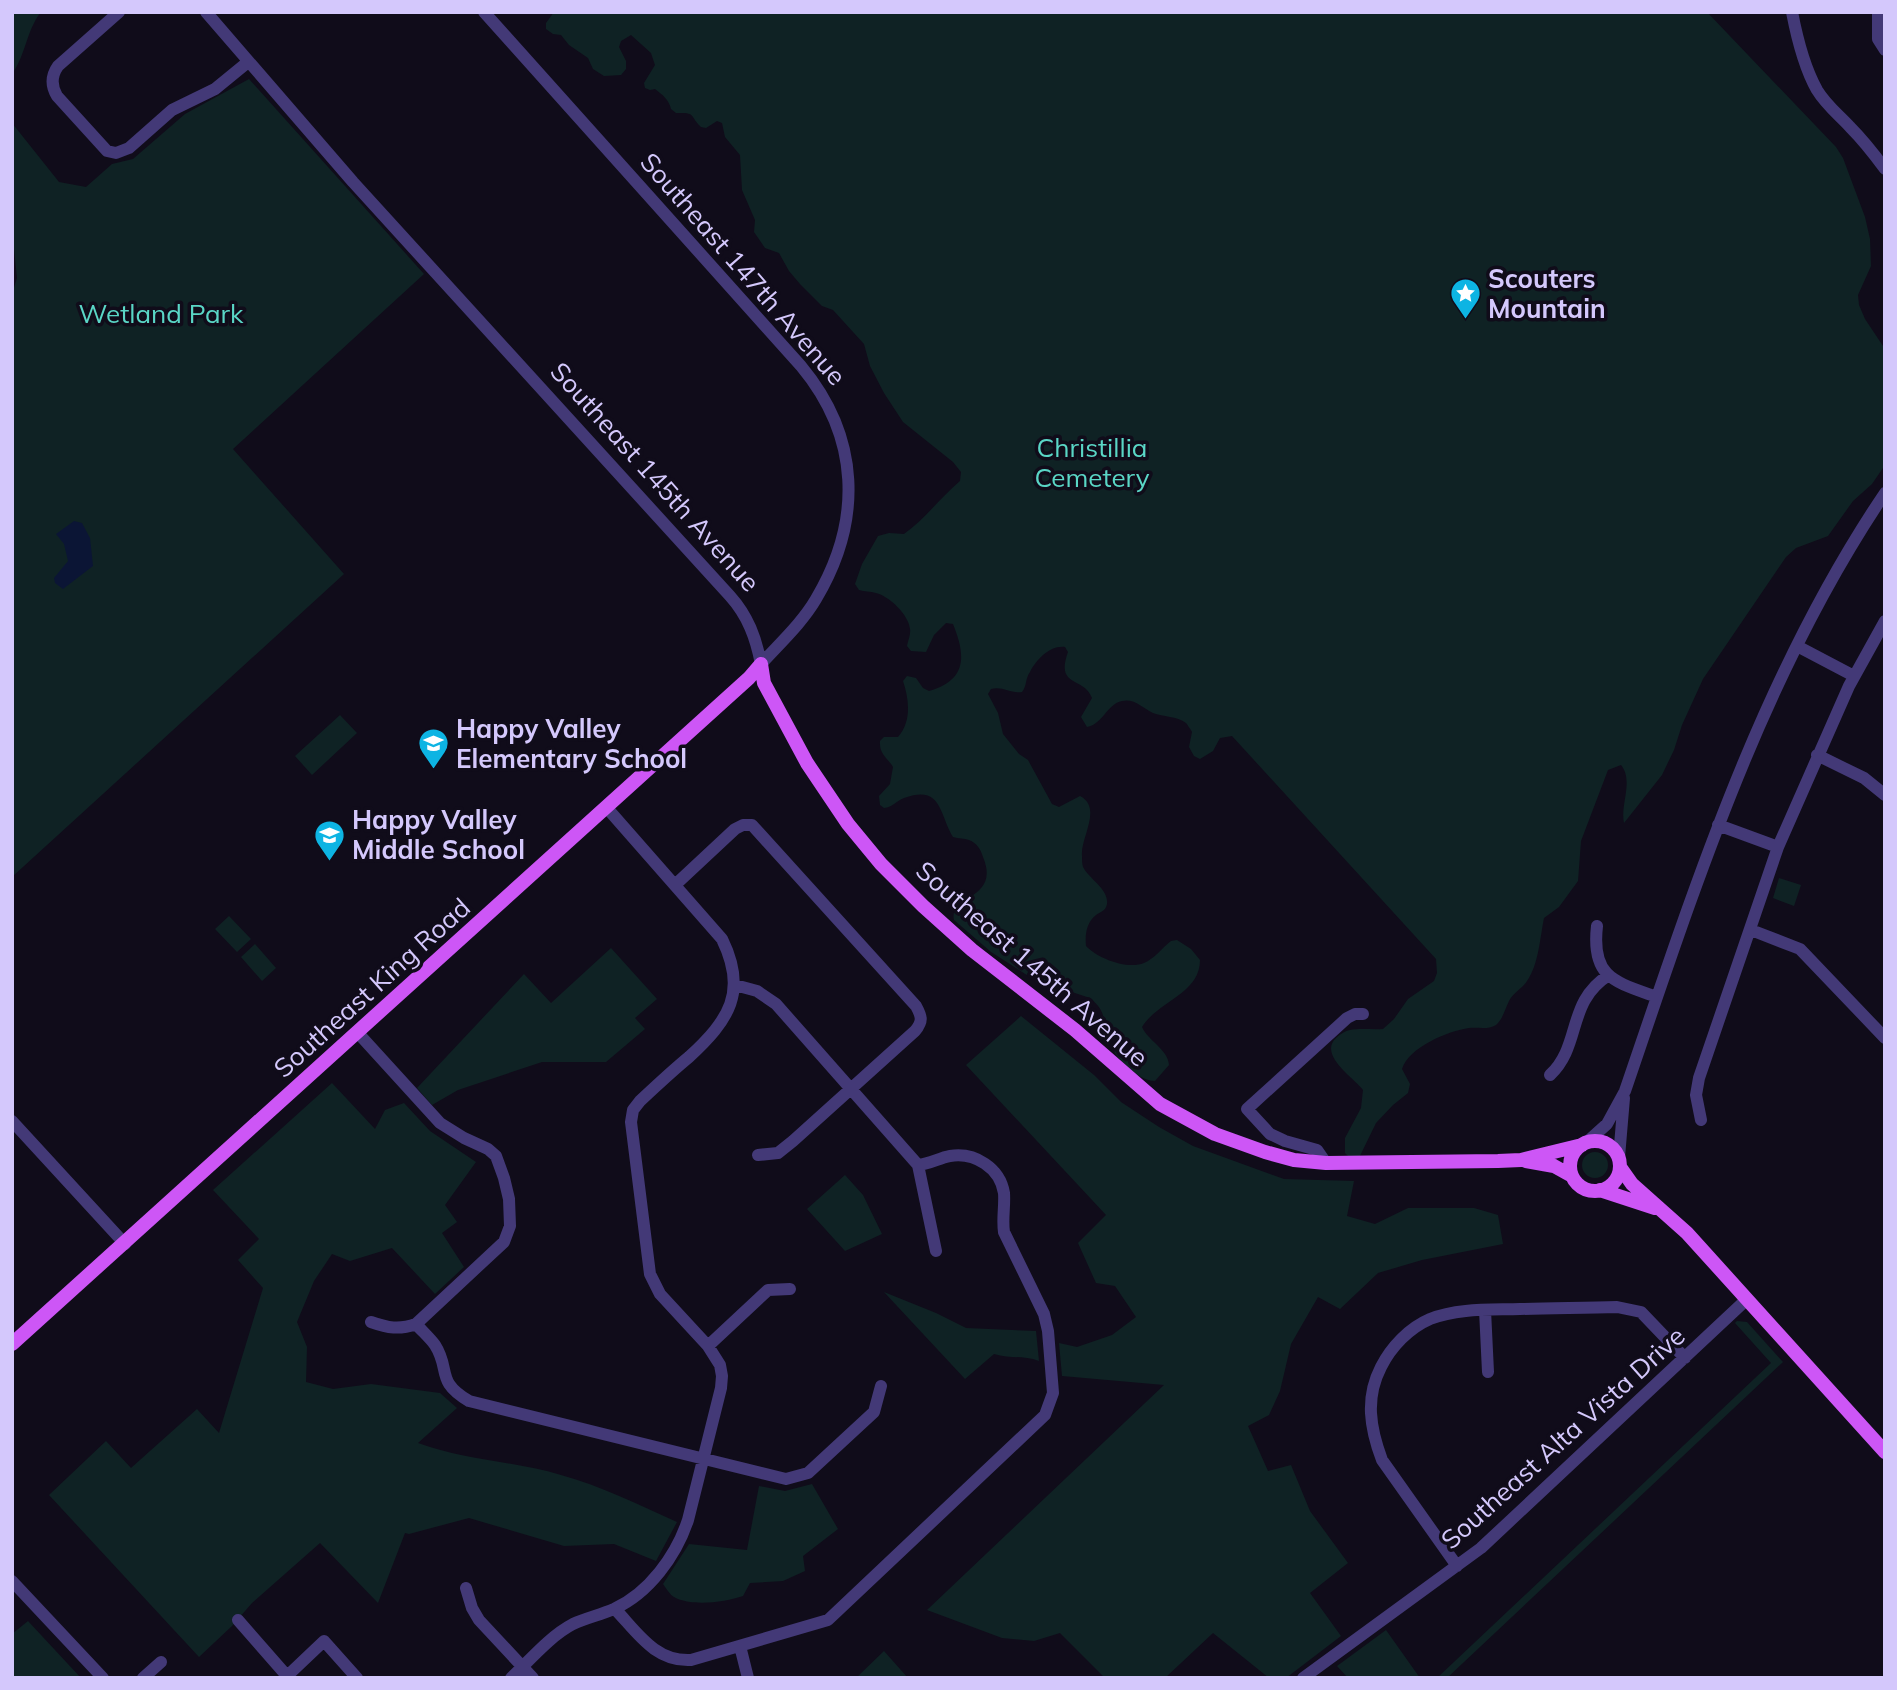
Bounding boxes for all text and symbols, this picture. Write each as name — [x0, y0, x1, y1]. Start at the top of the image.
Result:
street label: Southeast 147th Avenue — [633, 146, 853, 392]
place label: Scouters Mountain — [1488, 262, 1606, 325]
place icon: Scouters Mountain — [1448, 277, 1482, 321]
park label: Wetland Park — [79, 297, 244, 330]
street label: Southeast 145th Avenue — [544, 355, 767, 598]
park label: Christillia Cemetery — [1034, 431, 1150, 494]
place label: Happy Valley Elementary School — [456, 712, 687, 775]
school or university icon: Happy Valley Elementary School — [416, 727, 450, 771]
place label: Happy Valley Middle School — [352, 803, 525, 866]
school or university icon: Happy Valley Middle School — [312, 818, 346, 862]
street label: Southeast 145th Avenue — [909, 854, 1155, 1074]
street label: Southeast King Road — [267, 891, 477, 1085]
street label: Southeast Alta Vista Drive — [1434, 1319, 1691, 1556]

